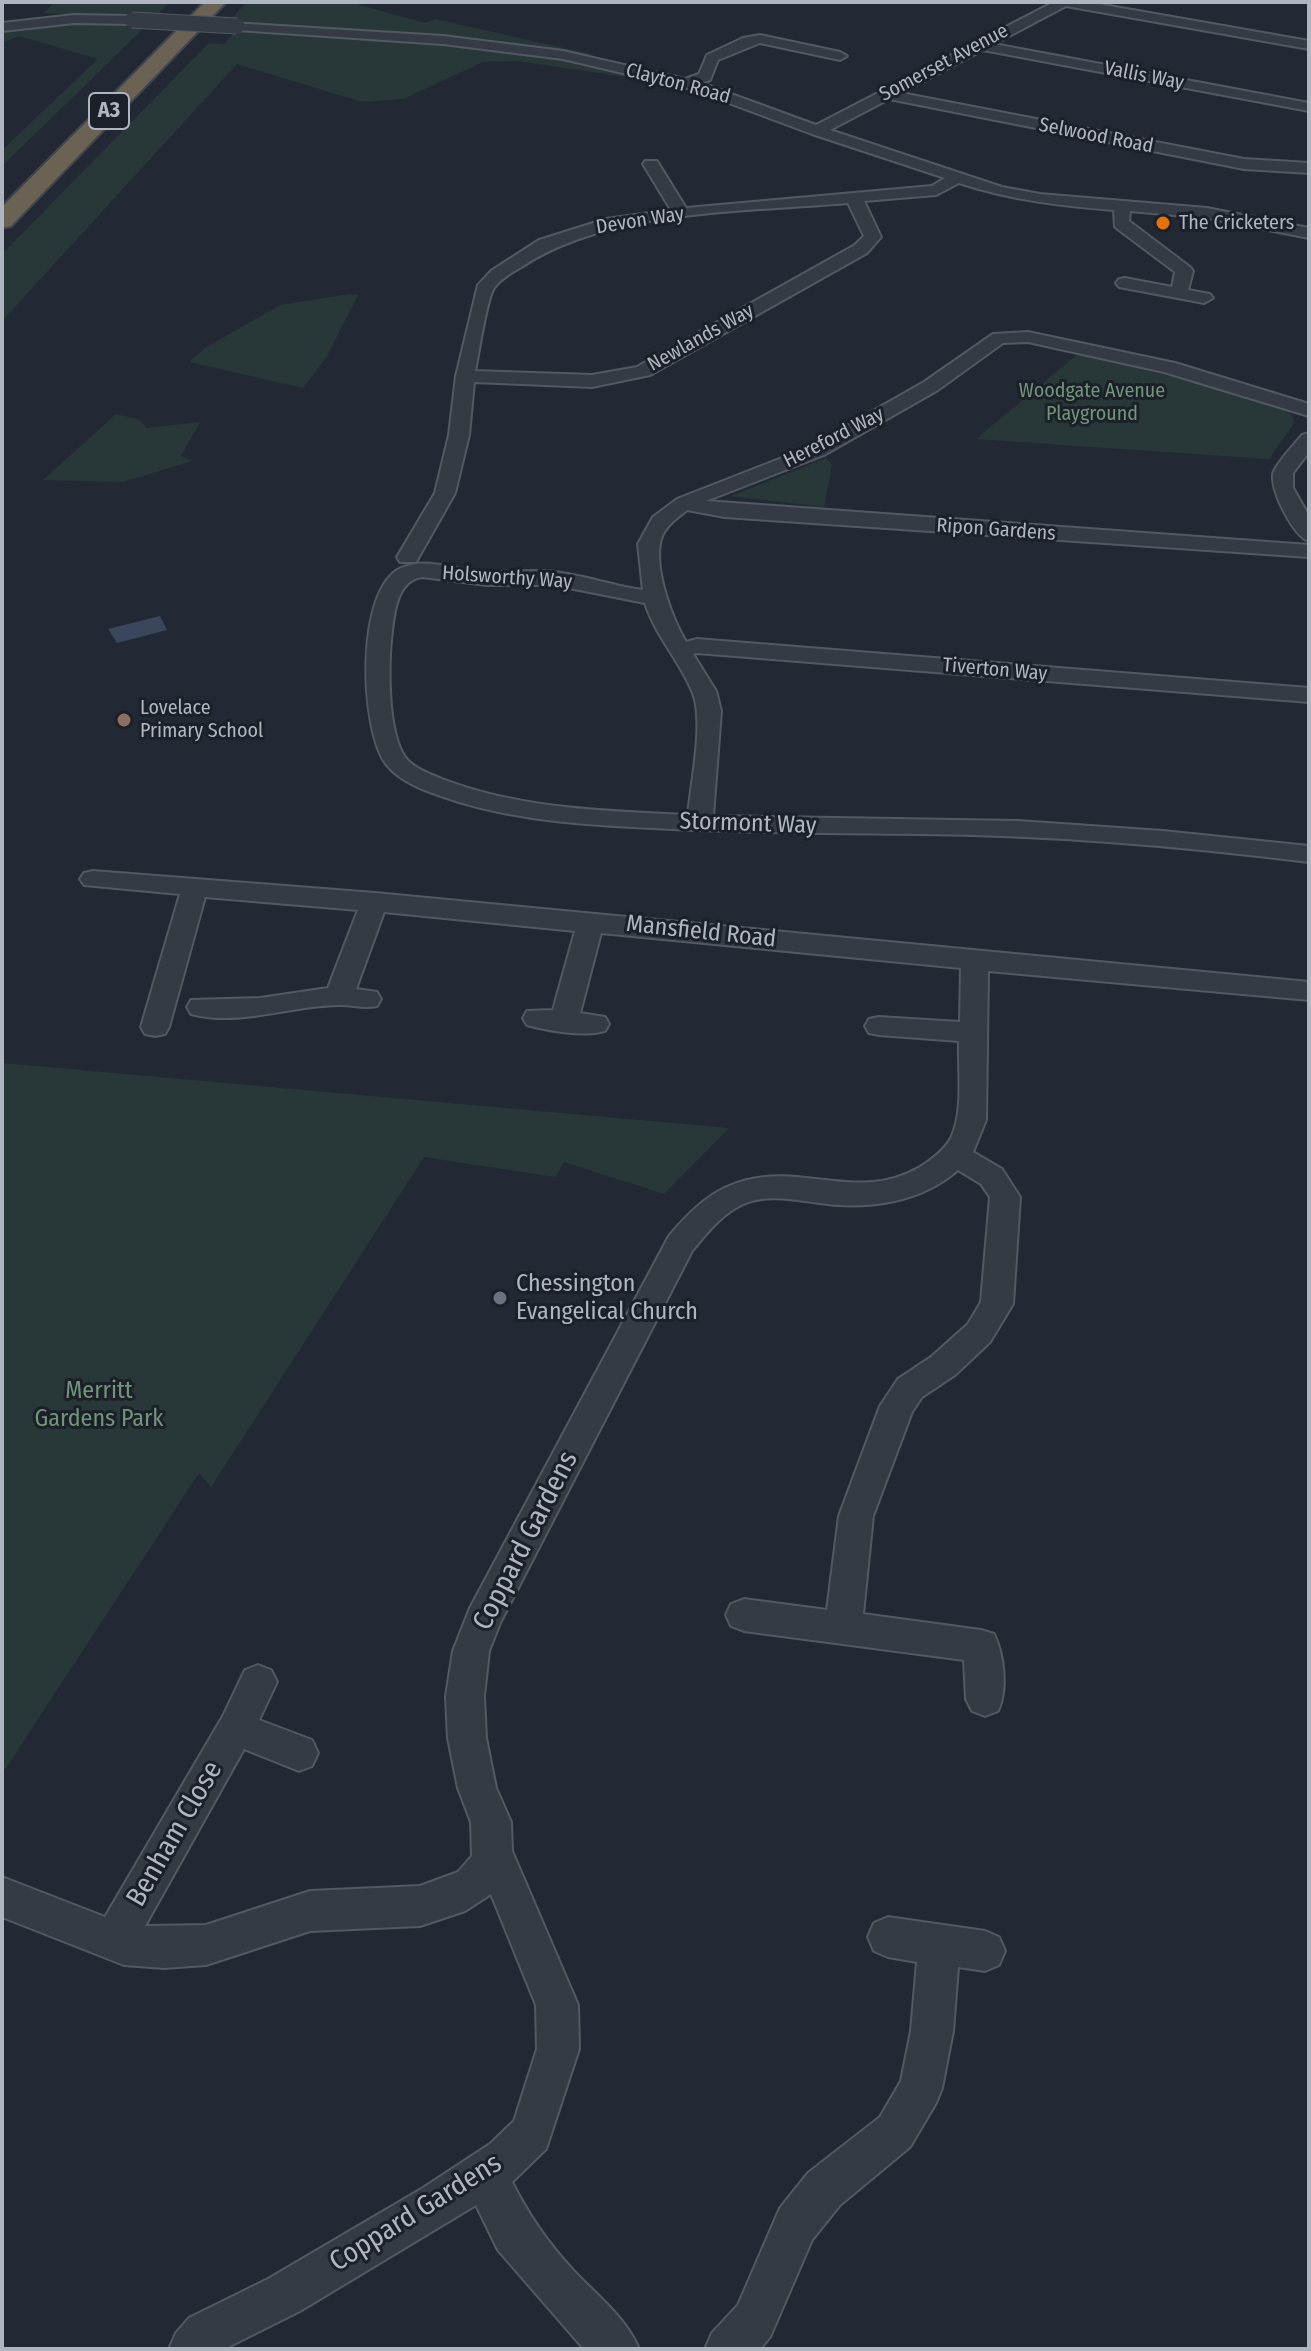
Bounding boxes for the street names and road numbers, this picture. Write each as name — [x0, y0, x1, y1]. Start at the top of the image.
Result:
street label: Somerset Avenue — [876, 19, 1012, 107]
street label: Vallis Way — [1102, 57, 1186, 95]
street label: Clayton Road — [623, 59, 733, 109]
road number: A3 — [89, 93, 129, 129]
street label: Selwood Road — [1037, 113, 1155, 159]
street label: Devon Way — [594, 202, 686, 240]
street label: Newlands Way — [644, 299, 758, 377]
street label: Hereford Way — [780, 402, 888, 474]
street label: Ripon Gardens — [935, 514, 1057, 546]
street label: Holsworthy Way — [441, 561, 573, 595]
street label: Tiverton Way — [942, 653, 1048, 687]
street label: Stormont Way — [679, 807, 817, 841]
street label: Mansfield Road — [625, 910, 777, 954]
street label: Coppard Gardens — [466, 1446, 586, 1636]
street label: Benham Close — [120, 1755, 230, 1913]
street label: Coppard Gardens — [324, 2147, 508, 2279]

